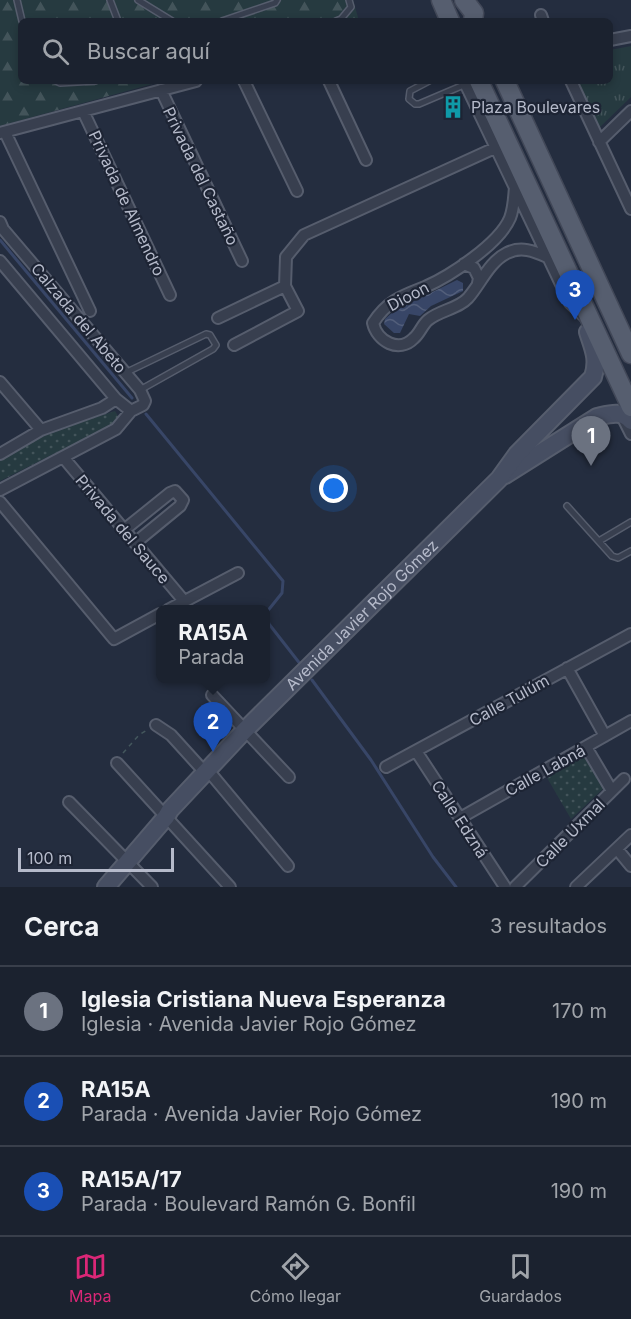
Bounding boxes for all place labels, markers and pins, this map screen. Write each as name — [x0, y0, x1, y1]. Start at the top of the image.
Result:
building icon: Plaza Boulevares — [440, 94, 466, 120]
place label: Plaza Boulevares — [471, 97, 600, 117]
pin: 3 — [556, 270, 594, 320]
pin: 1 — [572, 416, 610, 466]
pin: 2 — [194, 702, 232, 752]

